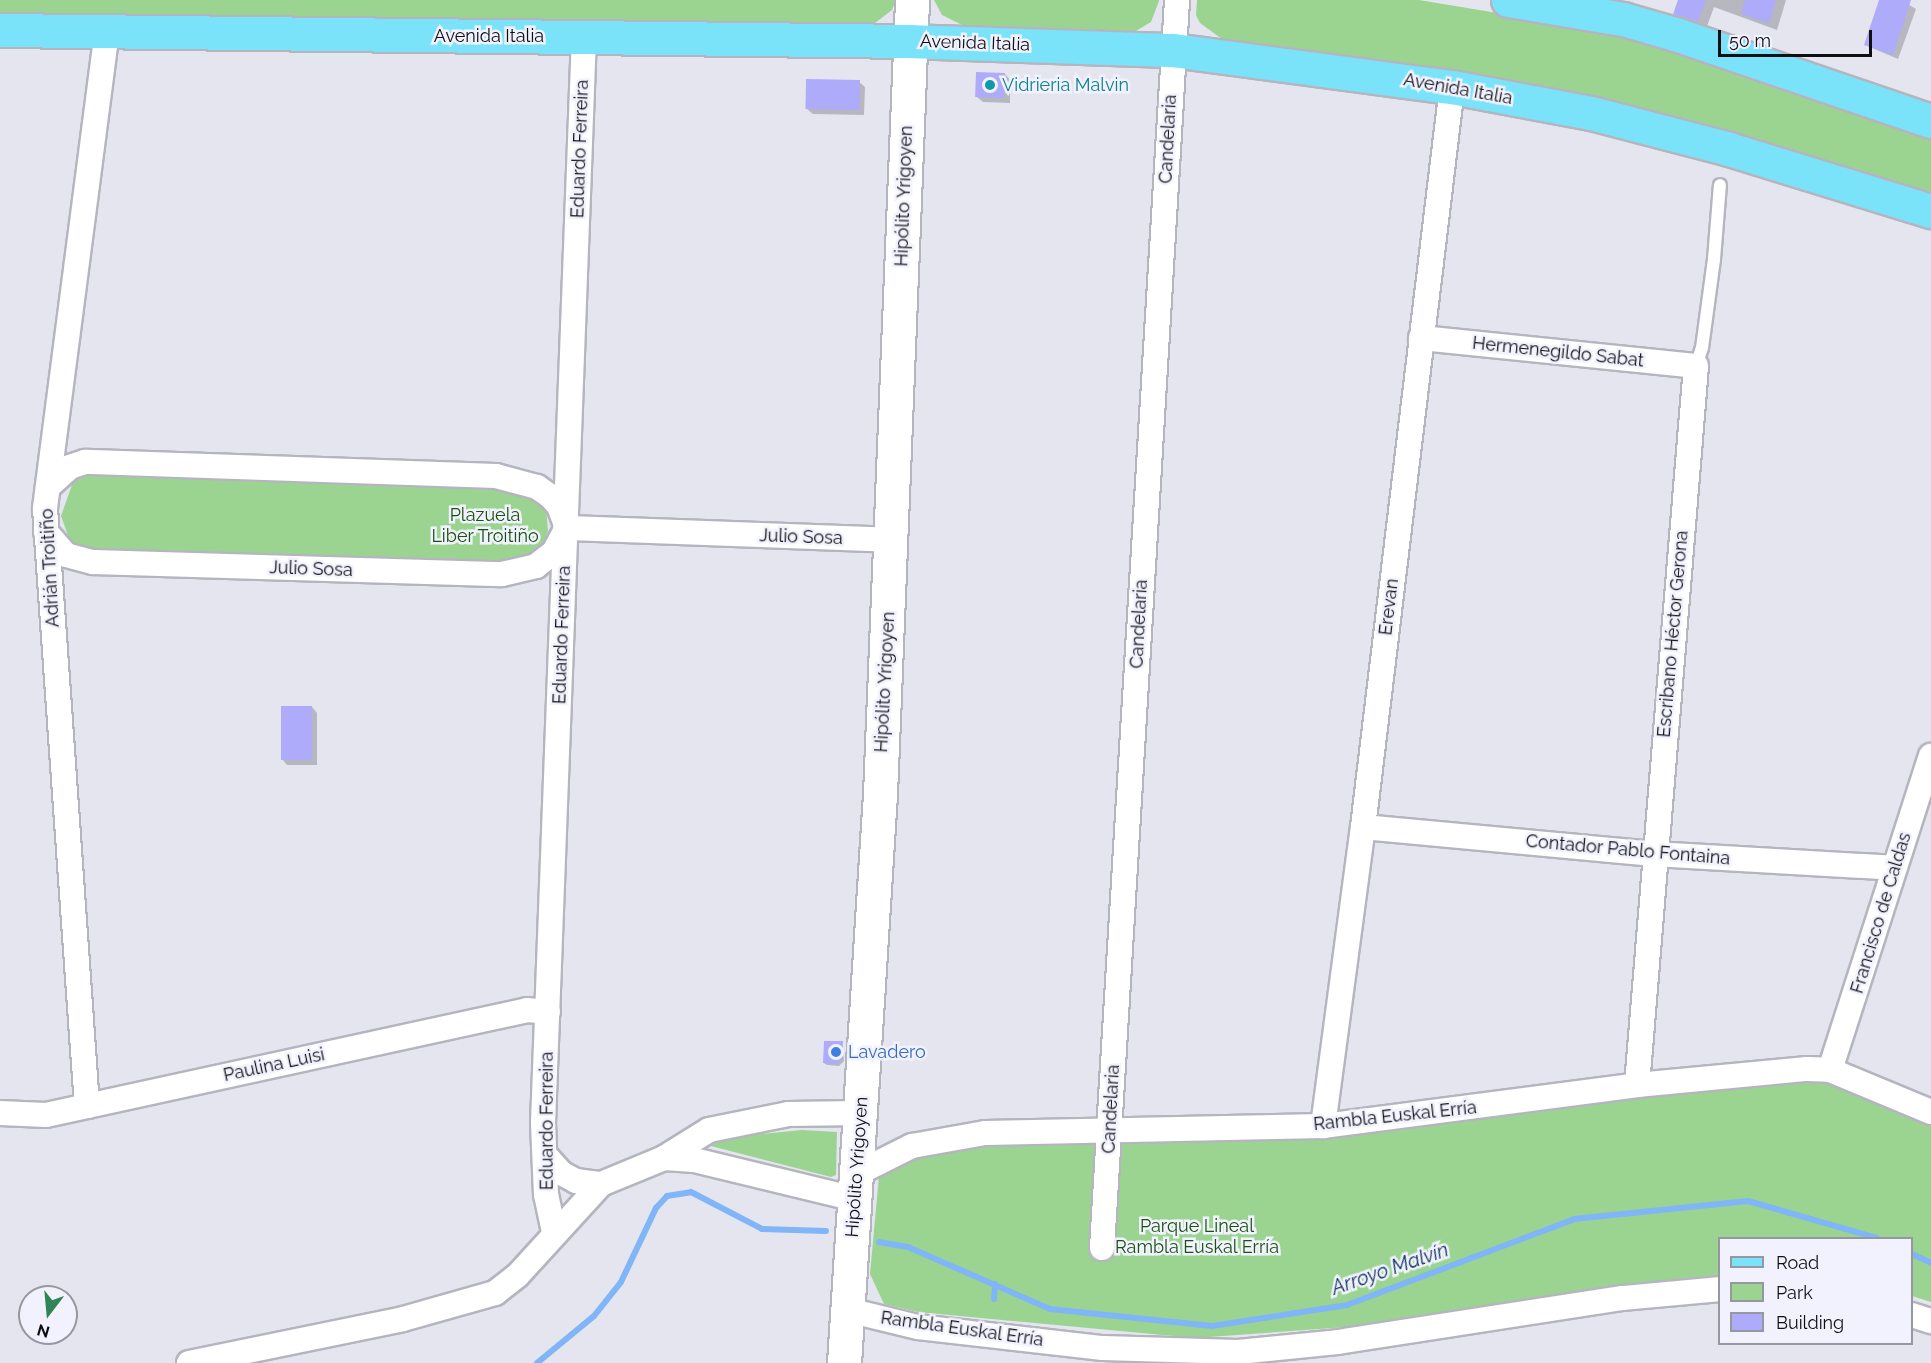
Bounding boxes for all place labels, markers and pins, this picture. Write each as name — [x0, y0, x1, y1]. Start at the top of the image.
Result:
place label: Vidrieria Malvin — [1002, 74, 1129, 96]
marker: Vidrieria Malvin — [983, 78, 997, 92]
place label: Lavadero — [848, 1041, 926, 1063]
marker: Lavadero — [829, 1045, 843, 1059]

